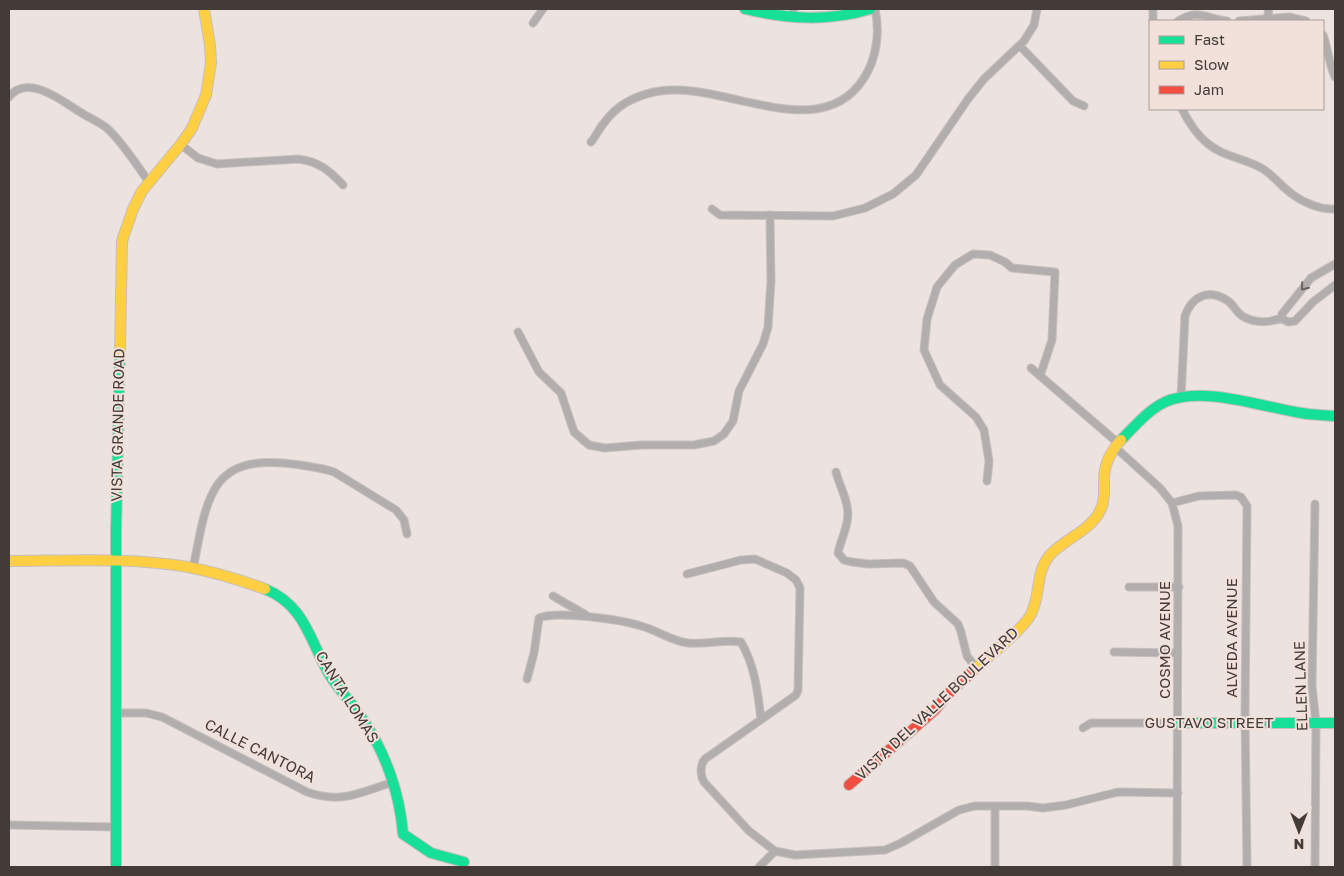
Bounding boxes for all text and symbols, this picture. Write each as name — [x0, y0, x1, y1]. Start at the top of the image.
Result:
legend — [1149, 20, 1324, 110]
text: Fast — [1194, 30, 1225, 48]
text: Slow — [1194, 55, 1229, 73]
text: Jam — [1194, 80, 1224, 98]
one-way arrow — [1300, 281, 1309, 290]
street label: VISTA GRANDE ROAD — [107, 348, 127, 502]
street label: ALVEDA AVENUE — [1222, 578, 1240, 698]
street label: COSMO AVENUE — [1155, 581, 1173, 699]
street label: VISTA DEL VALLE BOULEVARD — [851, 623, 1021, 784]
street label: ELLEN LANE — [1289, 641, 1311, 731]
street label: CANTA LOMAS — [312, 647, 383, 746]
street label: GUSTAVO STREET — [1144, 713, 1274, 731]
street label: CALLE CANTORA — [202, 714, 319, 786]
north arrow — [1274, 806, 1324, 856]
text: N — [1294, 836, 1304, 853]

